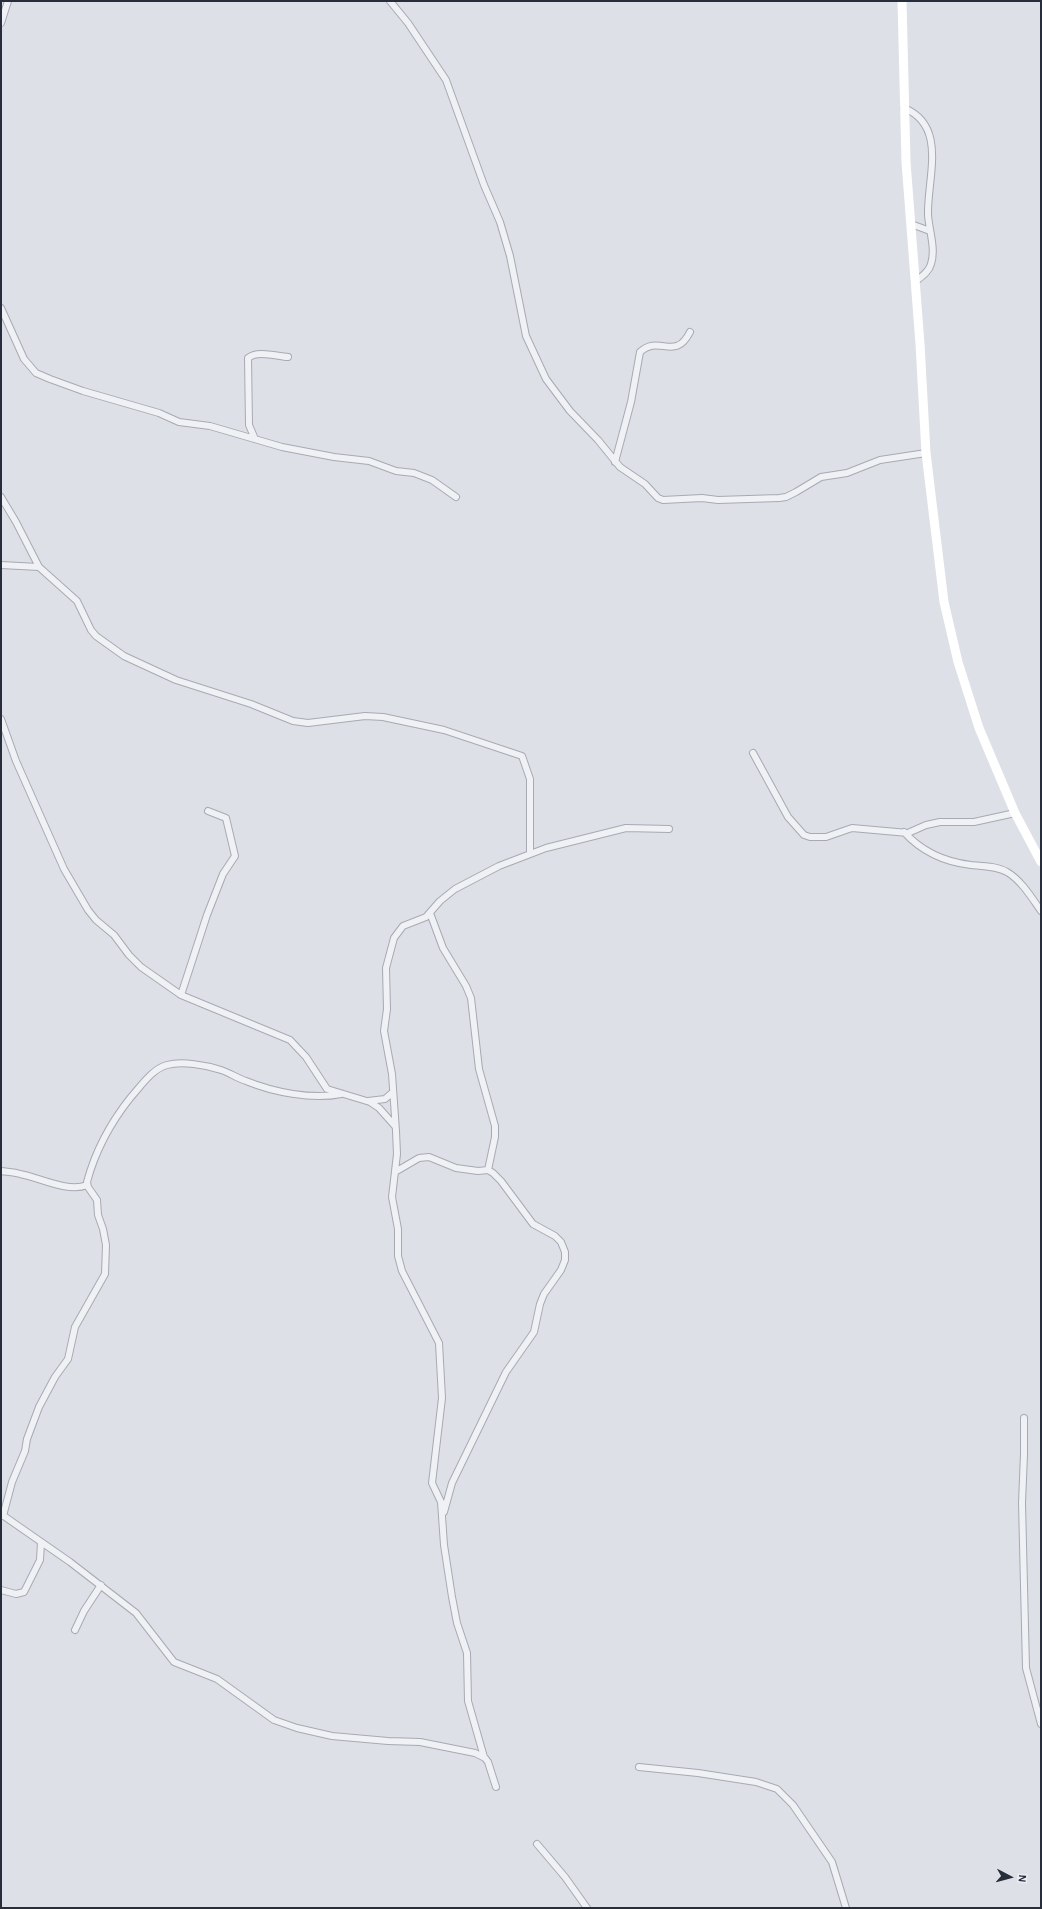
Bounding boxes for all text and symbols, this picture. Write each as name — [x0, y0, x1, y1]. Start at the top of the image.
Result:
north arrow — [990, 1857, 1030, 1897]
text: N — [1017, 1874, 1028, 1883]

